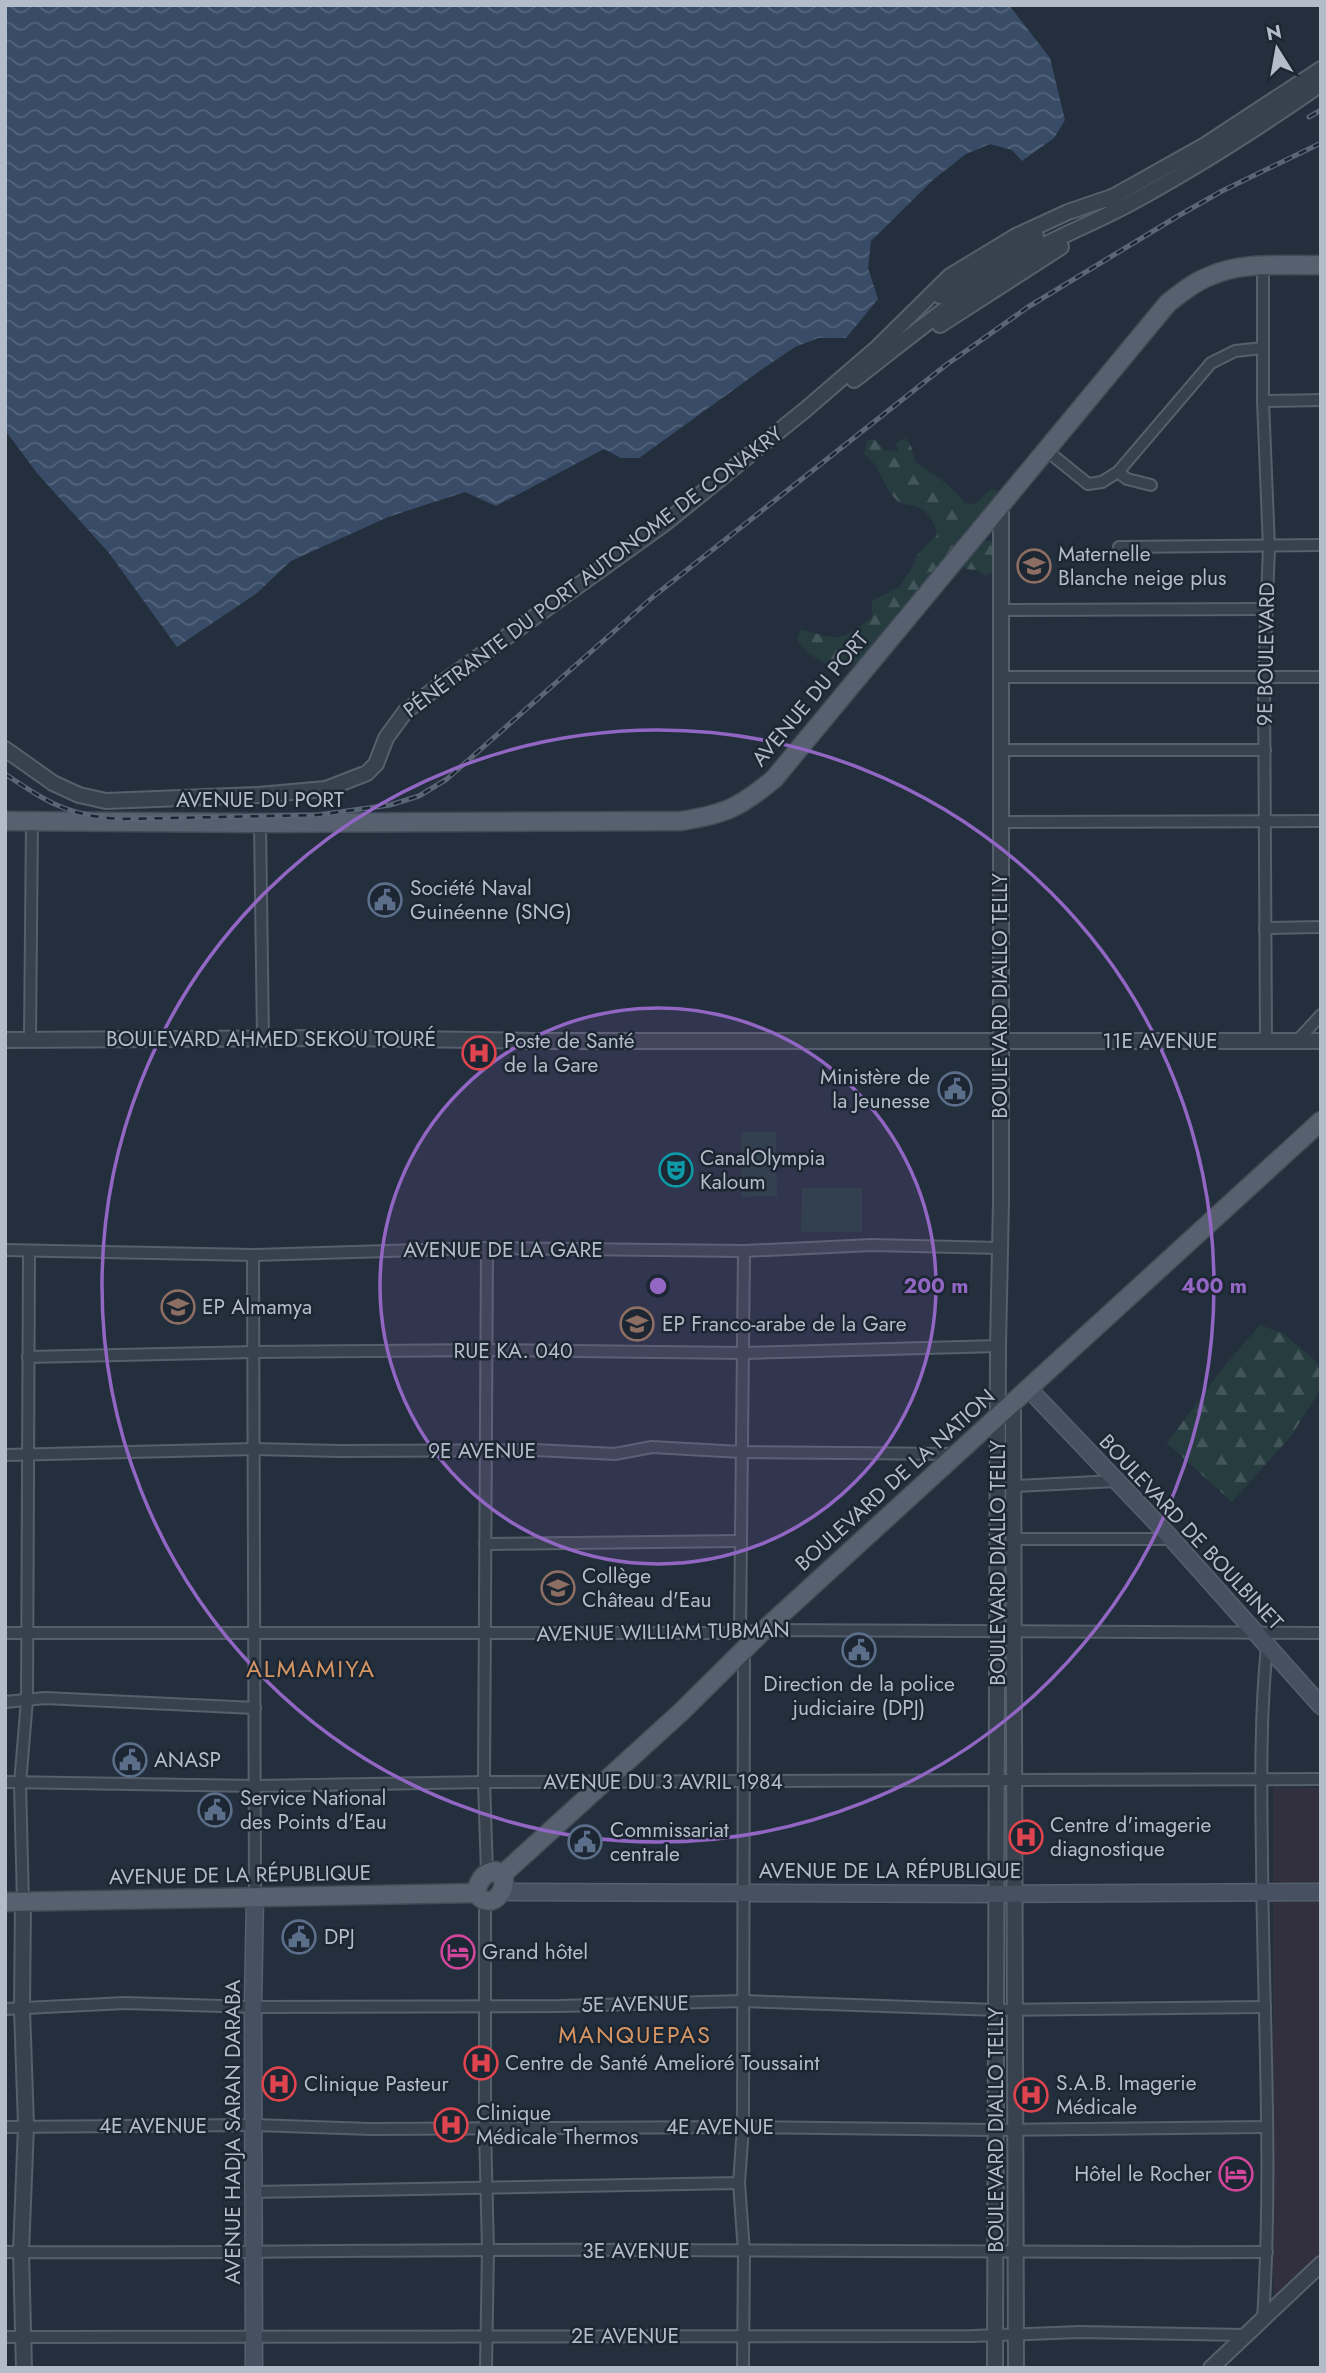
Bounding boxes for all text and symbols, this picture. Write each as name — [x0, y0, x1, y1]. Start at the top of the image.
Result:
north arrow — [1242, 14, 1312, 84]
text: N — [1264, 18, 1284, 47]
street label: PÉNÉTRANTE DU PORT AUTONOME DE CONAKRY — [397, 419, 789, 725]
place label: Maternelle Blanche neige plus — [1058, 539, 1227, 593]
school or university icon: Maternelle Blanche neige plus — [1015, 547, 1053, 585]
street label: 9E BOULEVARD — [1250, 582, 1282, 726]
street label: AVENUE DU PORT — [745, 625, 876, 773]
street label: AVENUE DU PORT — [176, 785, 344, 815]
place label: Société Naval Guinéenne (SNG) — [410, 873, 572, 927]
street label: BOULEVARD DIALLO TELLY — [985, 873, 1015, 1119]
public building icon: Société Naval Guinéenne (SNG) — [366, 881, 404, 919]
street label: BOULEVARD AHMED SEKOU TOURÉ — [106, 1024, 436, 1054]
place label: Poste de Santé de la Gare — [504, 1026, 635, 1080]
street label: 11E AVENUE — [1103, 1026, 1217, 1056]
hospital icon: Poste de Santé de la Gare — [460, 1034, 498, 1072]
place label: Ministère de la Jeunesse — [820, 1062, 930, 1116]
public building icon: Ministère de la Jeunesse — [936, 1070, 974, 1108]
place label: CanalOlympia Kaloum — [700, 1143, 825, 1197]
theatre icon: CanalOlympia Kaloum — [657, 1151, 695, 1189]
street label: AVENUE DE LA GARE — [403, 1235, 603, 1265]
text: 200 m — [903, 1271, 969, 1301]
text: 400 m — [1181, 1271, 1247, 1301]
centre of rings — [646, 1274, 670, 1298]
school or university icon: EP Almamya — [159, 1288, 197, 1326]
place label: EP Almamya — [202, 1292, 312, 1322]
school or university icon: EP Franco-arabe de la Gare — [618, 1305, 656, 1343]
place label: EP Franco-arabe de la Gare — [662, 1309, 907, 1339]
street label: RUE KA. 040 — [453, 1336, 573, 1366]
street label: BOULEVARD DE LA NATION — [789, 1382, 1001, 1578]
street label: BOULEVARD DE BOULBINET — [1092, 1427, 1290, 1637]
street label: 9E AVENUE — [428, 1436, 536, 1466]
street label: BOULEVARD DIALLO TELLY — [983, 1440, 1013, 1686]
place label: Collège Château d'Eau — [582, 1561, 712, 1615]
school or university icon: Collège Château d'Eau — [539, 1569, 577, 1607]
street label: AVENUE WILLIAM TUBMAN — [536, 1615, 790, 1649]
public building icon: Direction de la police judiciaire (DPJ) — [840, 1631, 878, 1669]
district label: ALMAMIYA — [246, 1651, 376, 1686]
place label: Direction de la police judiciaire (DPJ) — [763, 1669, 955, 1723]
public building icon: ANASP — [111, 1741, 149, 1779]
place label: ANASP — [154, 1745, 221, 1775]
street label: AVENUE DU 3 AVRIL 1984 — [543, 1767, 783, 1797]
place label: Service National des Points d'Eau — [240, 1783, 387, 1837]
public building icon: Service National des Points d'Eau — [196, 1791, 234, 1829]
place label: Centre d'imagerie diagnostique — [1050, 1810, 1212, 1864]
place label: Commissariat centrale — [610, 1815, 729, 1869]
hospital icon: Centre d'imagerie diagnostique — [1007, 1818, 1045, 1856]
public building icon: Commissariat centrale — [566, 1823, 604, 1861]
street label: AVENUE DE LA RÉPUBLIQUE — [759, 1856, 1021, 1886]
street label: AVENUE DE LA RÉPUBLIQUE — [109, 1858, 371, 1892]
public building icon: DPJ — [280, 1918, 318, 1956]
place label: DPJ — [324, 1922, 355, 1952]
hotel icon: Grand hôtel — [439, 1933, 477, 1971]
place label: Grand hôtel — [482, 1937, 588, 1967]
street label: AVENUE HADJA SARAN DARABA — [218, 1979, 248, 2284]
street label: 5E AVENUE — [581, 1988, 689, 2020]
street label: BOULEVARD DIALLO TELLY — [981, 2007, 1011, 2253]
district label: MANQUEPAS — [558, 2018, 712, 2052]
hospital icon: Centre de Santé Amelioré Toussaint — [462, 2044, 500, 2082]
place label: Centre de Santé Amelioré Toussaint — [505, 2048, 820, 2078]
hospital icon: Clinique Pasteur — [260, 2065, 298, 2103]
place label: S.A.B. Imagerie Médicale — [1056, 2068, 1197, 2122]
place label: Clinique Pasteur — [304, 2069, 450, 2099]
hospital icon: S.A.B. Imagerie Médicale — [1012, 2076, 1050, 2114]
place label: Clinique Médicale Thermos — [476, 2098, 638, 2152]
hospital icon: Clinique Médicale Thermos — [432, 2106, 470, 2144]
street label: 4E AVENUE — [99, 2111, 207, 2141]
street label: 4E AVENUE — [666, 2112, 774, 2142]
hotel icon: Hôtel le Rocher — [1217, 2155, 1255, 2193]
place label: Hôtel le Rocher — [1074, 2159, 1213, 2189]
street label: 3E AVENUE — [582, 2236, 690, 2266]
street label: 2E AVENUE — [571, 2321, 679, 2351]

